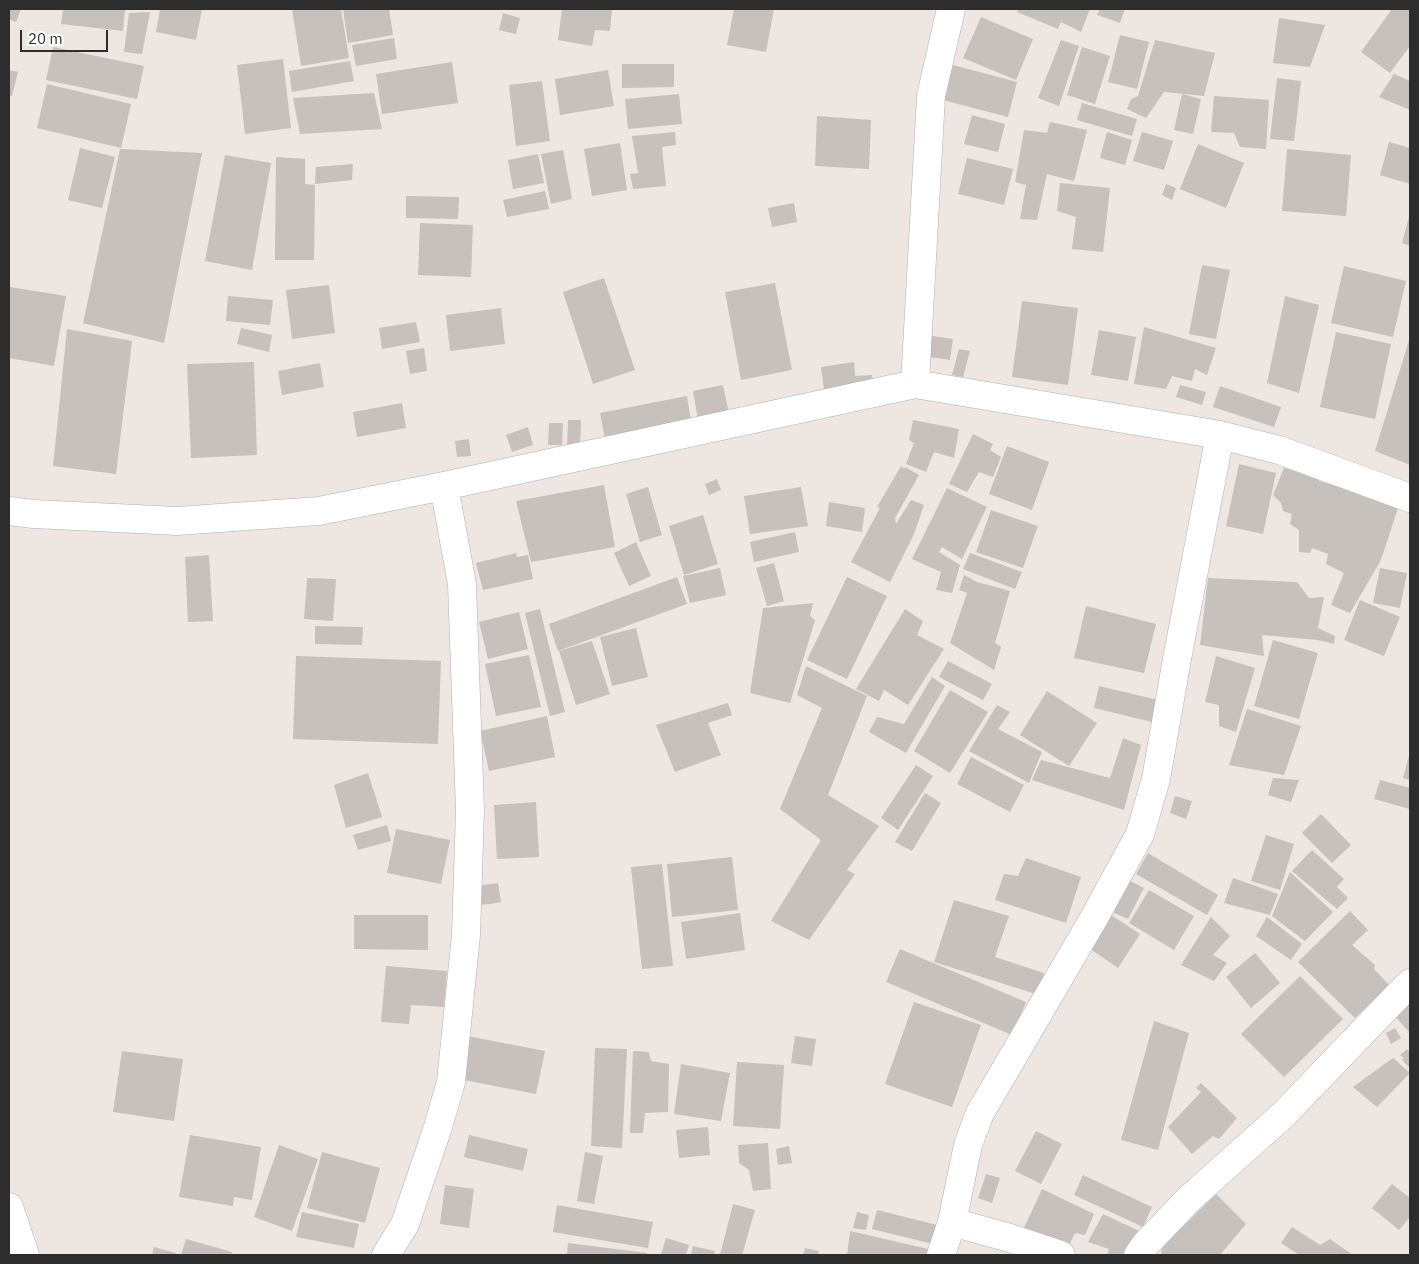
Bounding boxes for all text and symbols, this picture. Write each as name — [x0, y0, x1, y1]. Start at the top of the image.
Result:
scale bar — [22, 20, 110, 52]
text: 20 m — [28, 29, 63, 48]

